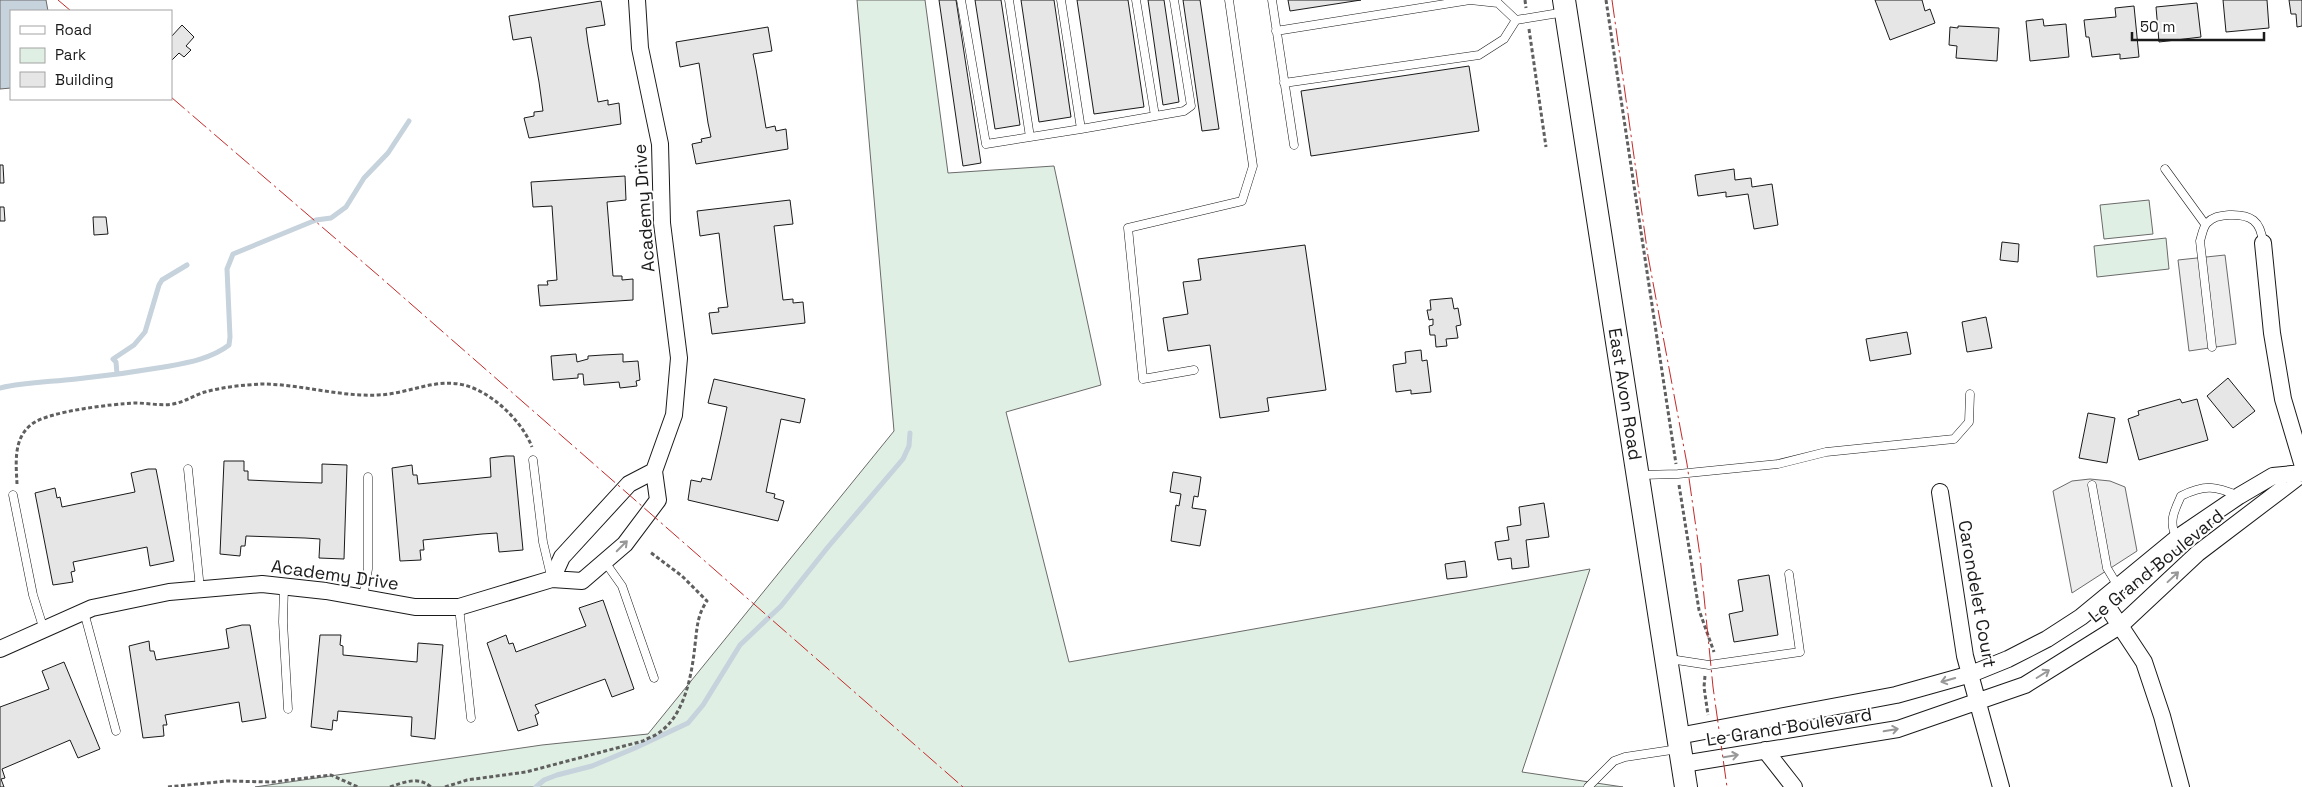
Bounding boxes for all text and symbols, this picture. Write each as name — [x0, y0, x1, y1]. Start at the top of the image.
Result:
legend — [10, 10, 172, 100]
scale bar — [2132, 10, 2264, 42]
text: 50 m — [2140, 17, 2175, 36]
text: Road — [55, 20, 92, 39]
text: Park — [55, 45, 86, 64]
text: Building — [55, 70, 114, 89]
street label: Academy Drive — [628, 143, 659, 273]
street label: East Avon Road — [1604, 326, 1647, 462]
street label: Le Grand Boulevard — [2083, 504, 2228, 627]
street label: Carondelet Court — [1953, 518, 2002, 669]
one-way arrow — [616, 540, 628, 552]
street label: Academy Drive — [270, 554, 400, 595]
one-way arrow — [2166, 571, 2179, 583]
one-way arrow — [2035, 668, 2049, 678]
one-way arrow — [1940, 676, 1956, 686]
street label: Le Grand Boulevard — [1704, 702, 1873, 751]
one-way arrow — [1883, 725, 1899, 735]
one-way arrow — [1722, 751, 1738, 761]

